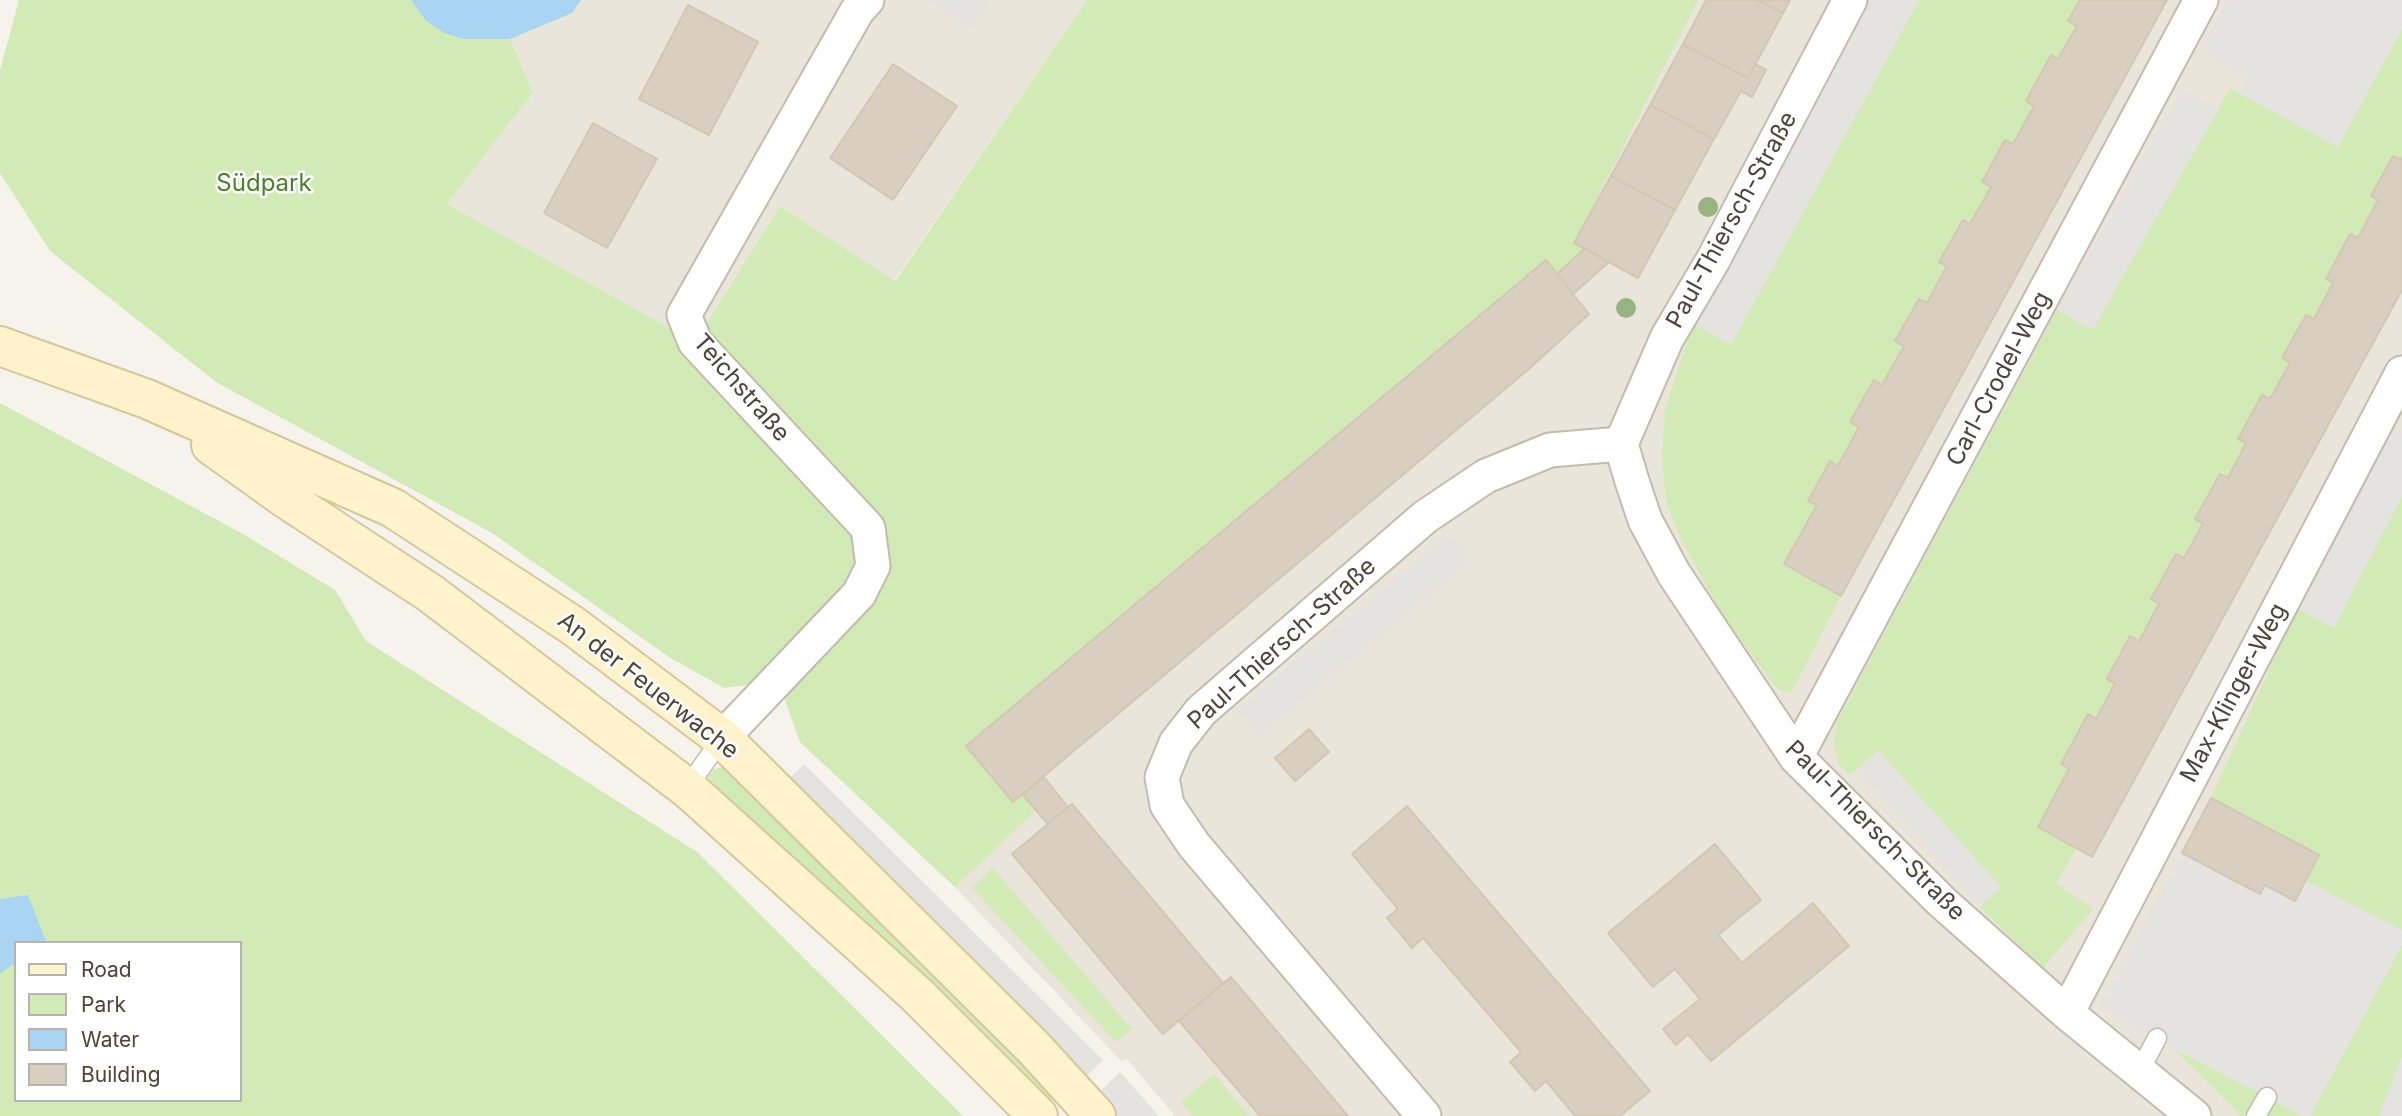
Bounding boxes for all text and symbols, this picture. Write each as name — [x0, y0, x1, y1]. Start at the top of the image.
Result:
street label: Paul-Thiersch-Straße — [1661, 107, 1803, 333]
park label: Südpark — [216, 170, 312, 198]
street label: Carl-Crodel-Weg — [1941, 287, 2057, 471]
street label: Teichstraße — [686, 328, 796, 448]
street label: Paul-Thiersch-Straße — [1182, 552, 1382, 736]
street label: Max-Klinger-Weg — [2175, 599, 2293, 787]
street label: An der Feuerwache — [552, 606, 744, 766]
street label: Paul-Thiersch-Straße — [1779, 735, 1971, 927]
legend — [14, 941, 242, 1102]
text: Road — [81, 957, 132, 982]
text: Park — [81, 992, 126, 1017]
text: Water — [81, 1027, 139, 1052]
text: Building — [81, 1062, 161, 1087]

